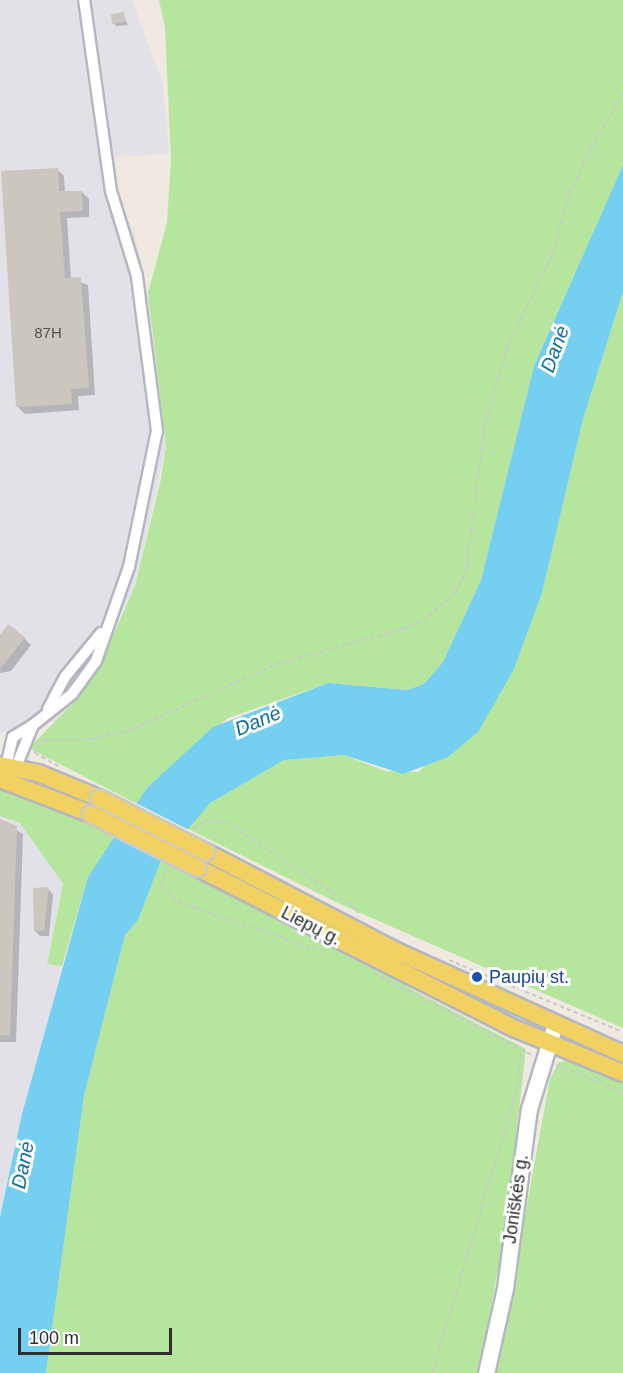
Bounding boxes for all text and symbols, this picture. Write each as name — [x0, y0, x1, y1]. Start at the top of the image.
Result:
water label: Danė — [536, 322, 574, 376]
house number: 87H — [34, 324, 62, 342]
water label: Danė — [231, 701, 285, 741]
street label: Liepų g. — [278, 902, 344, 950]
place label: Paupių st. — [489, 966, 569, 988]
marker: Paupių st. — [470, 970, 484, 984]
water label: Danė — [7, 1139, 39, 1191]
street label: Joniškės g. — [499, 1153, 533, 1245]
scale bar — [21, 1316, 176, 1354]
text: 100 m — [29, 1328, 79, 1348]

